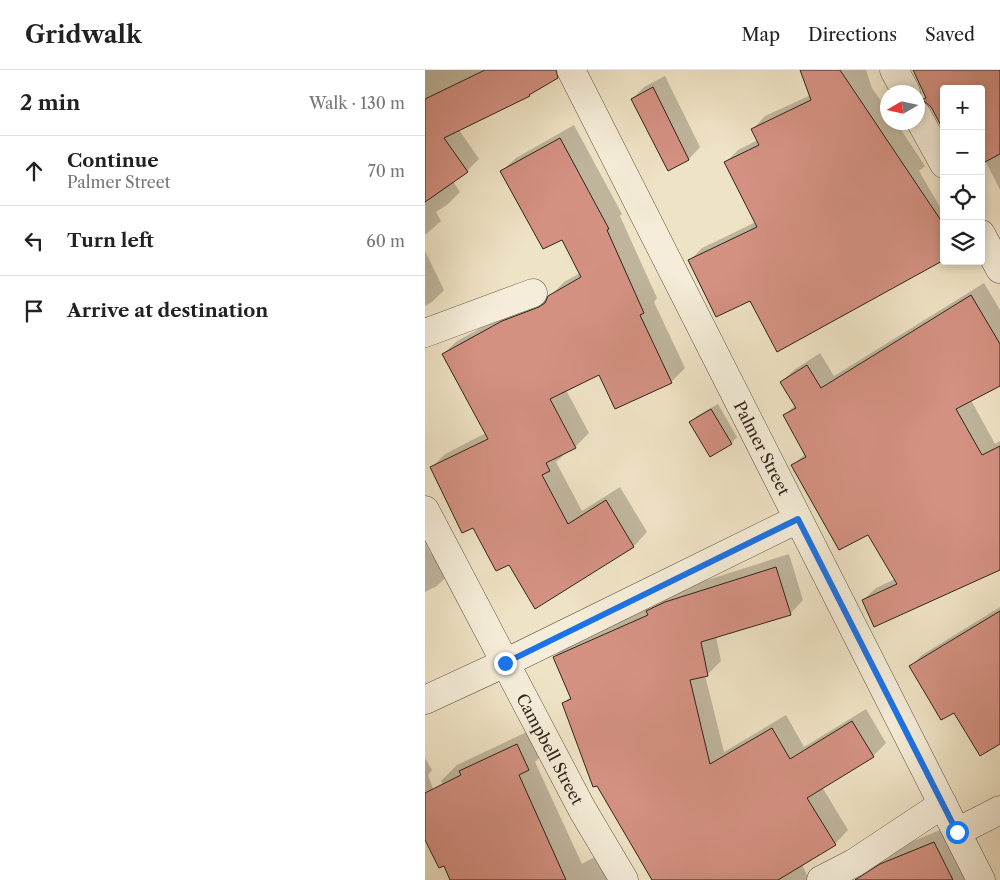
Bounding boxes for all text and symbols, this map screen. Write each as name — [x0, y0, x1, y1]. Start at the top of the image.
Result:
text: Gridwalk — [25, 20, 142, 49]
text: Map — [741, 24, 780, 46]
text: Directions — [808, 24, 897, 46]
text: Saved — [925, 24, 975, 46]
north arrow — [880, 85, 925, 130]
map controls — [940, 85, 985, 265]
button: + — [940, 85, 985, 130]
text: 2 min — [20, 90, 80, 115]
text: Walk · 130 m — [309, 93, 405, 113]
button: − — [940, 130, 985, 175]
text: Continue — [67, 149, 159, 172]
icon: ahead — [20, 157, 48, 185]
text: 70 m — [368, 161, 405, 181]
text: Palmer Street — [67, 172, 170, 192]
button: locate — [940, 175, 985, 220]
button: layers — [940, 220, 985, 265]
icon: left — [20, 227, 48, 255]
text: Turn left — [67, 229, 154, 252]
text: 60 m — [366, 231, 405, 251]
icon: arrive — [20, 297, 48, 325]
text: Arrive at destination — [67, 299, 268, 322]
street label: Palmer Street — [730, 397, 795, 499]
route end — [494, 652, 517, 675]
street label: Campbell Street — [512, 690, 588, 808]
route start — [946, 821, 969, 844]

